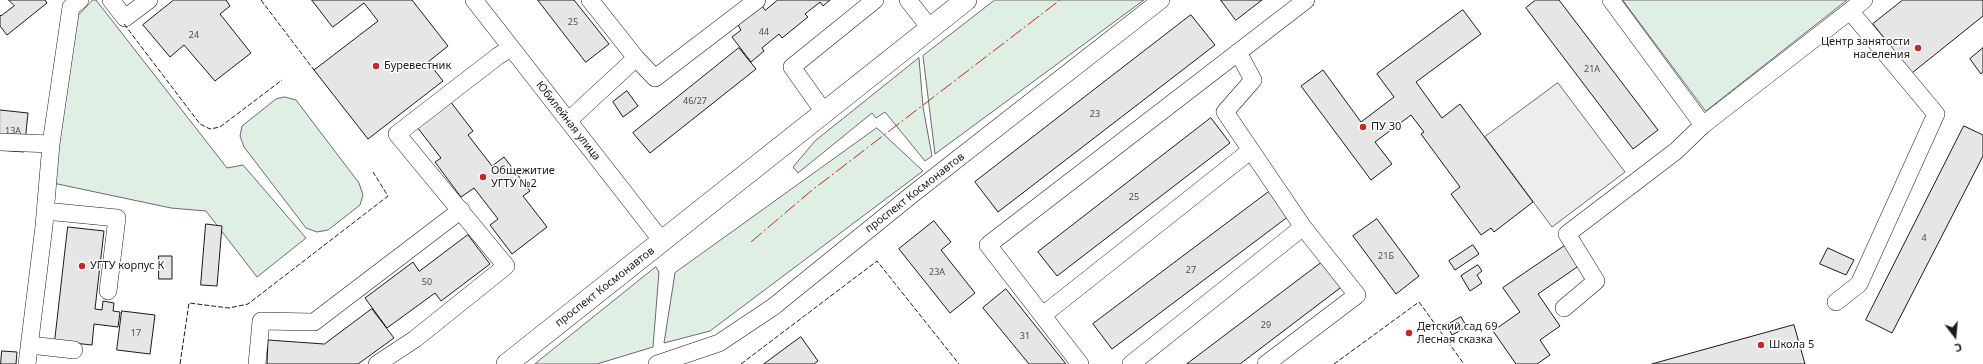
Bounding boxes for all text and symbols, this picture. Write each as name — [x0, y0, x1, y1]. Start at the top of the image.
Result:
house number: 25 — [568, 17, 578, 27]
house number: 44 — [759, 27, 769, 37]
house number: 24 — [189, 30, 199, 40]
place label: Центр занятости населения — [1821, 35, 1910, 61]
marker: Центр занятости населения — [1913, 43, 1923, 53]
place label: Буревестник — [384, 59, 451, 73]
marker: Буревестник — [371, 61, 381, 71]
house number: 21А — [1584, 64, 1600, 74]
street label: Юбилейная улица — [533, 79, 603, 163]
house number: 46/27 — [683, 96, 707, 106]
house number: 23 — [1090, 109, 1100, 119]
place label: ПУ 30 — [1371, 120, 1401, 134]
marker: ПУ 30 — [1358, 122, 1368, 132]
house number: 13А — [5, 126, 21, 136]
street label: проспект Космонавтов — [863, 150, 967, 236]
place label: Общежитие УГТУ №2 — [491, 164, 555, 190]
marker: Общежитие УГТУ №2 — [478, 172, 488, 182]
house number: 25 — [1129, 192, 1139, 202]
house number: 4 — [1921, 233, 1927, 243]
street label: проспект Космонавтов — [553, 244, 657, 330]
house number: 21Б — [1378, 251, 1394, 261]
place label: УГТУ корпус К — [90, 259, 164, 273]
marker: УГТУ корпус К — [77, 261, 87, 271]
house number: 27 — [1186, 265, 1196, 275]
house number: 23А — [929, 267, 945, 277]
house number: 50 — [422, 277, 432, 287]
north arrow — [1935, 316, 1975, 356]
house number: 29 — [1261, 320, 1271, 330]
place label: Детский сад 69 Лесная сказка — [1417, 320, 1497, 346]
house number: 17 — [131, 328, 141, 338]
marker: Детский сад 69 Лесная сказка — [1404, 328, 1414, 338]
house number: 31 — [1020, 331, 1030, 341]
place label: Школа 5 — [1769, 338, 1814, 352]
marker: Школа 5 — [1756, 340, 1766, 350]
text: С — [1953, 340, 1964, 356]

